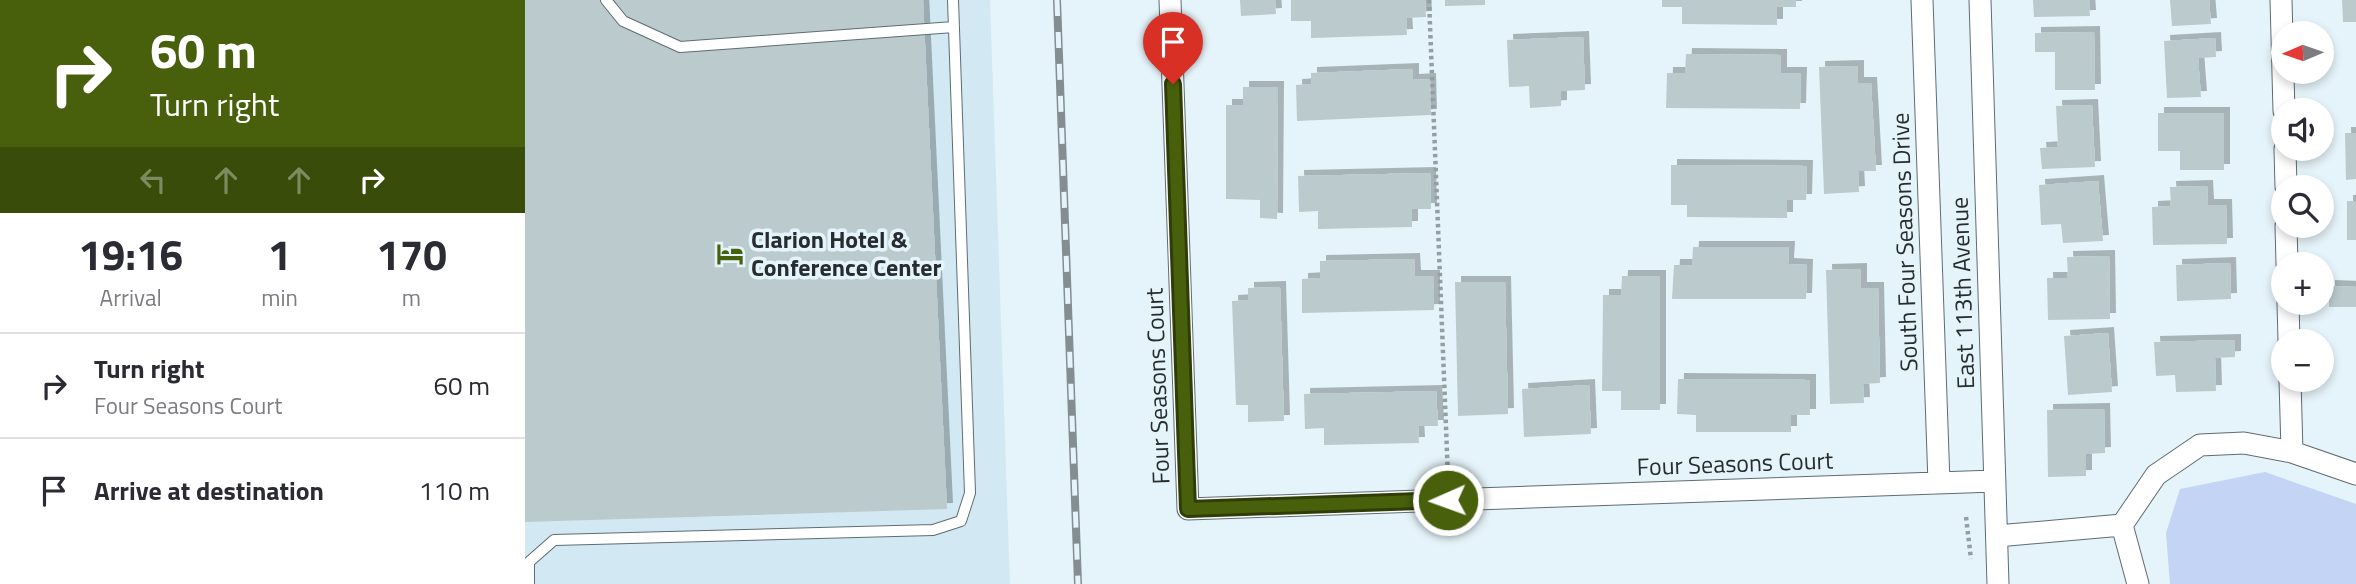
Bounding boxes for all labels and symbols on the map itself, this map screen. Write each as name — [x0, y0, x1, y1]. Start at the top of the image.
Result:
pin — [1143, 12.0, 1203, 84]
north arrow — [2271, 21, 2335, 84]
street label: South Four Seasons Drive — [1881, 112, 1927, 372]
street label: East 113th Avenue — [1941, 196, 1983, 390]
place label: Clarion Hotel & Conference Center — [751, 221, 941, 285]
hotel icon: Clarion Hotel & Conference Center — [715, 239, 745, 269]
street label: Four Seasons Court — [1136, 287, 1178, 485]
street label: Four Seasons Court — [1636, 442, 1834, 484]
position arrow — [1411, 463, 1485, 537]

